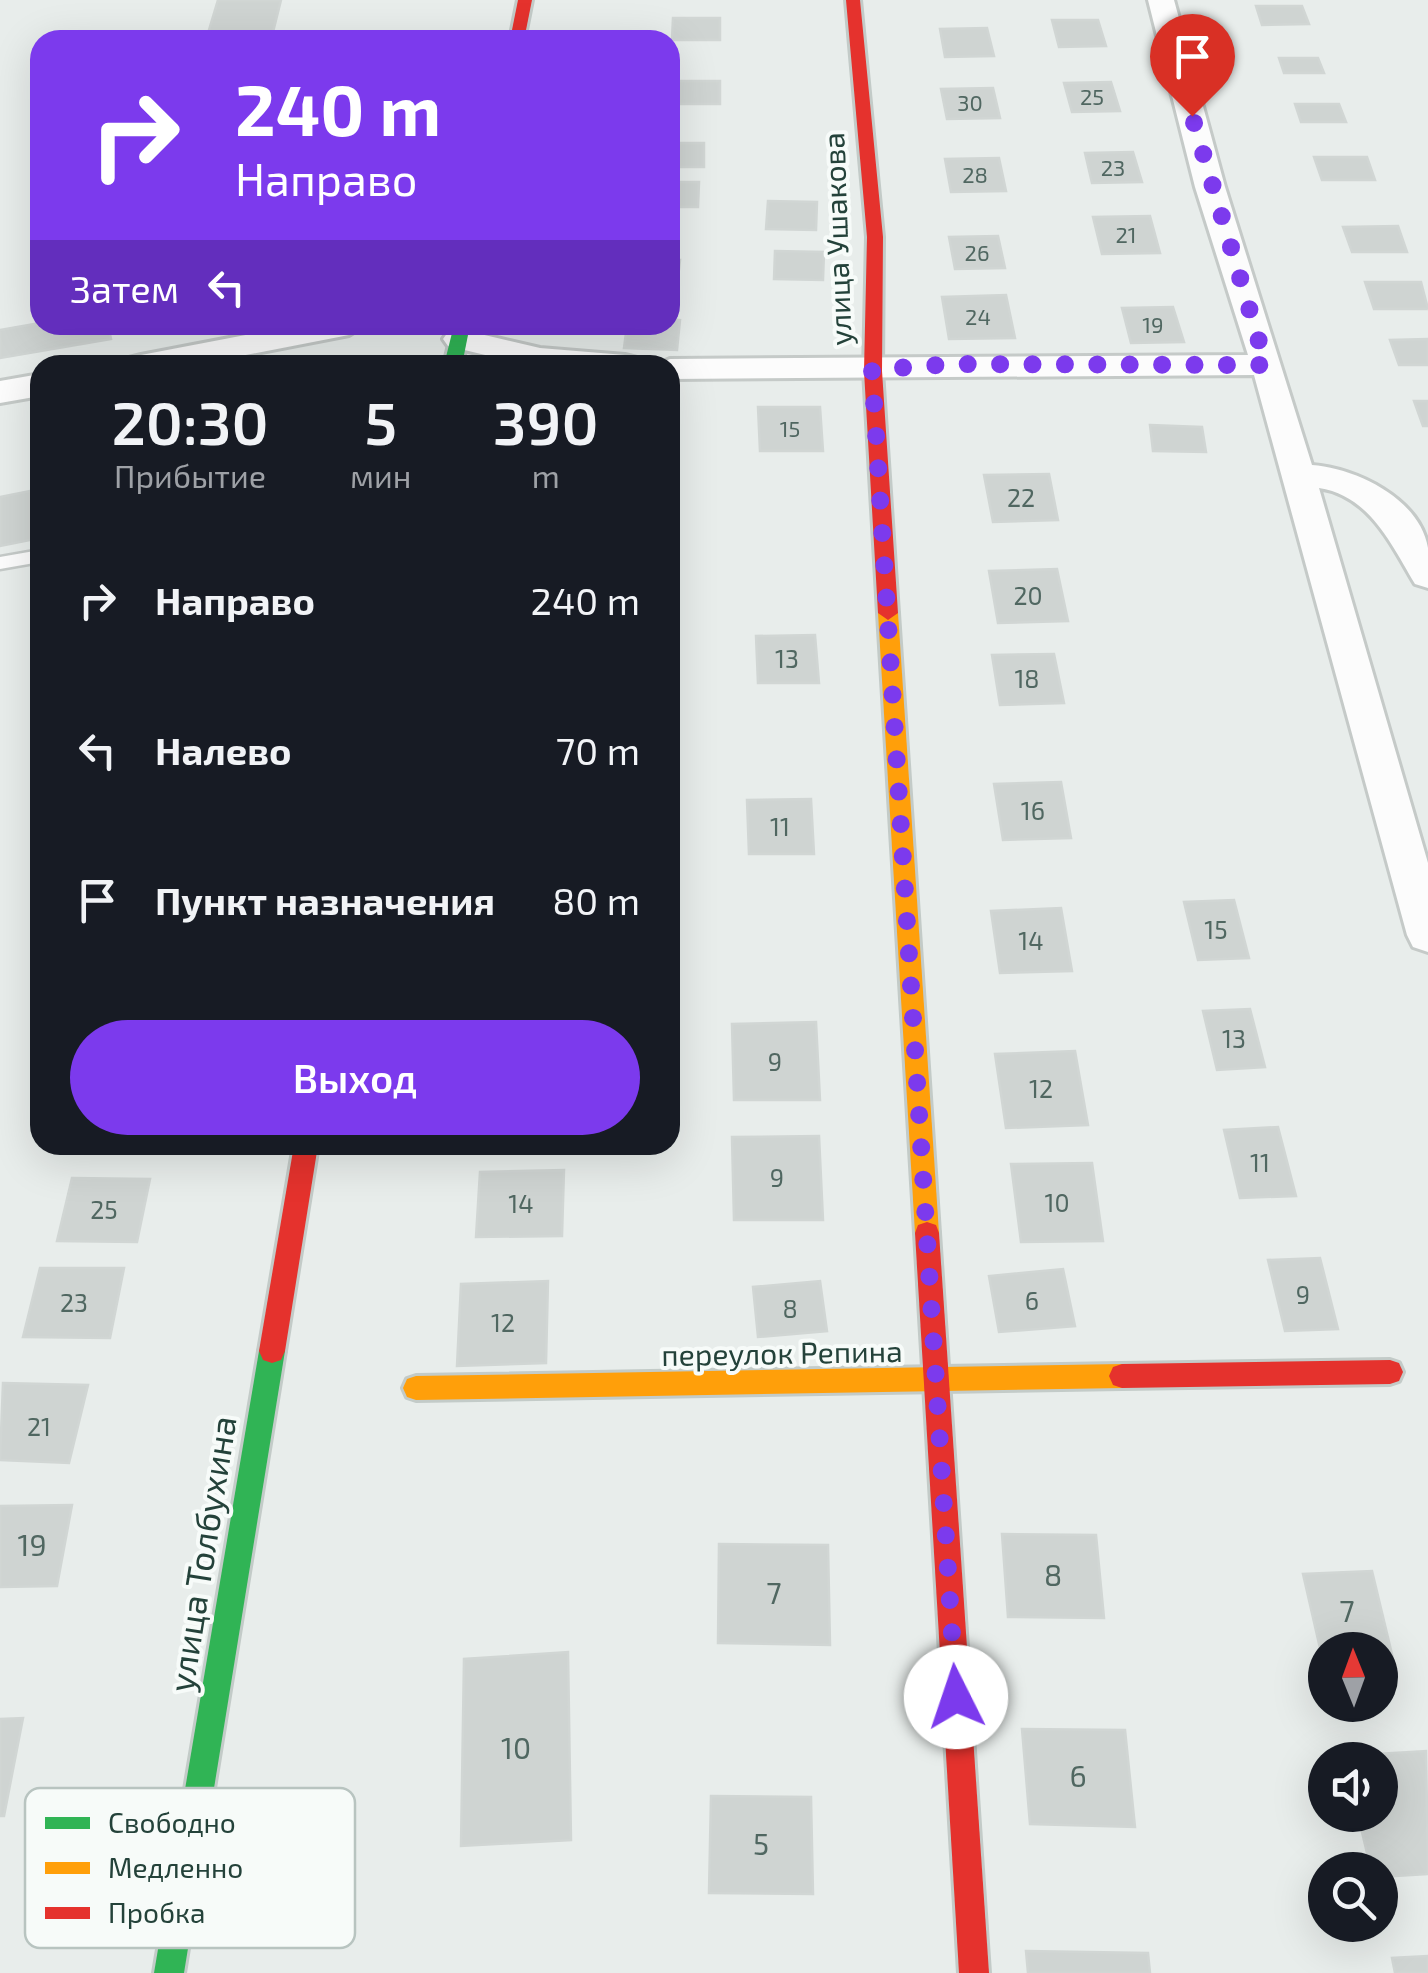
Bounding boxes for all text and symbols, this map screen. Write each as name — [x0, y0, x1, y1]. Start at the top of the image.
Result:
pin — [1150, 14, 1235, 117]
icon: arrive — [1165, 29, 1220, 84]
text: 240 m — [235, 66, 441, 150]
icon: right — [70, 70, 200, 200]
house number: 25 — [1080, 83, 1104, 109]
house number: 30 — [957, 89, 983, 115]
street label: улица Ушакова — [814, 132, 859, 346]
text: Направо — [235, 151, 417, 205]
house number: 23 — [1101, 154, 1125, 180]
house number: 28 — [962, 161, 988, 187]
house number: 21 — [1115, 221, 1137, 247]
house number: 26 — [965, 239, 989, 265]
icon: left — [199, 260, 254, 315]
text: Затем — [70, 265, 179, 311]
house number: 24 — [965, 303, 991, 329]
house number: 19 — [1142, 311, 1164, 337]
text: 20:30 — [111, 385, 269, 457]
text: 5 — [364, 385, 397, 457]
text: 390 — [493, 385, 599, 457]
house number: 15 — [780, 415, 800, 441]
text: Прибытие — [114, 456, 266, 494]
text: мин — [350, 456, 411, 494]
text: m — [532, 456, 560, 494]
house number: 22 — [1007, 482, 1035, 512]
icon: right — [70, 573, 125, 628]
text: Направо — [155, 577, 315, 623]
text: 240 m — [531, 577, 640, 623]
house number: 20 — [1013, 580, 1043, 610]
house number: 13 — [775, 643, 799, 673]
house number: 18 — [1014, 663, 1040, 693]
icon: left — [70, 723, 125, 778]
text: Налево — [155, 727, 291, 773]
text: 70 m — [556, 727, 640, 773]
house number: 16 — [1021, 795, 1045, 825]
house number: 11 — [770, 811, 790, 841]
icon: arrive — [70, 873, 125, 928]
text: Пункт назначения — [155, 877, 495, 923]
text: 80 m — [552, 877, 640, 923]
house number: 15 — [1204, 914, 1228, 944]
house number: 14 — [1018, 925, 1044, 955]
button: Выход — [70, 1020, 640, 1135]
house number: 13 — [1222, 1023, 1246, 1053]
house number: 9 — [768, 1046, 782, 1076]
house number: 12 — [1029, 1073, 1053, 1103]
house number: 11 — [1250, 1147, 1270, 1177]
house number: 9 — [770, 1162, 784, 1192]
house number: 10 — [1044, 1187, 1070, 1217]
house number: 14 — [508, 1188, 534, 1218]
house number: 25 — [90, 1194, 118, 1224]
house number: 9 — [1296, 1279, 1310, 1309]
house number: 6 — [1025, 1285, 1039, 1315]
house number: 23 — [60, 1287, 88, 1317]
house number: 8 — [782, 1293, 798, 1323]
house number: 12 — [491, 1307, 515, 1337]
street label: переулок Репина — [661, 1332, 903, 1373]
house number: 21 — [27, 1411, 51, 1441]
street label: улица Толбухина — [158, 1413, 245, 1695]
house number: 19 — [17, 1526, 47, 1562]
house number: 8 — [1044, 1556, 1062, 1592]
house number: 7 — [766, 1574, 782, 1610]
house number: 7 — [1339, 1592, 1355, 1628]
north arrow — [1308, 1632, 1398, 1722]
map controls — [1308, 1632, 1398, 1942]
position arrow — [904, 1645, 1008, 1749]
house number: 10 — [501, 1729, 531, 1765]
button: sound — [1308, 1742, 1398, 1832]
house number: 6 — [1069, 1757, 1087, 1793]
legend — [25, 1788, 355, 1948]
text: Свободно — [108, 1805, 236, 1839]
house number: 5 — [753, 1825, 769, 1861]
text: Медленно — [108, 1850, 243, 1884]
button: search — [1308, 1852, 1398, 1942]
text: Пробка — [108, 1895, 206, 1929]

